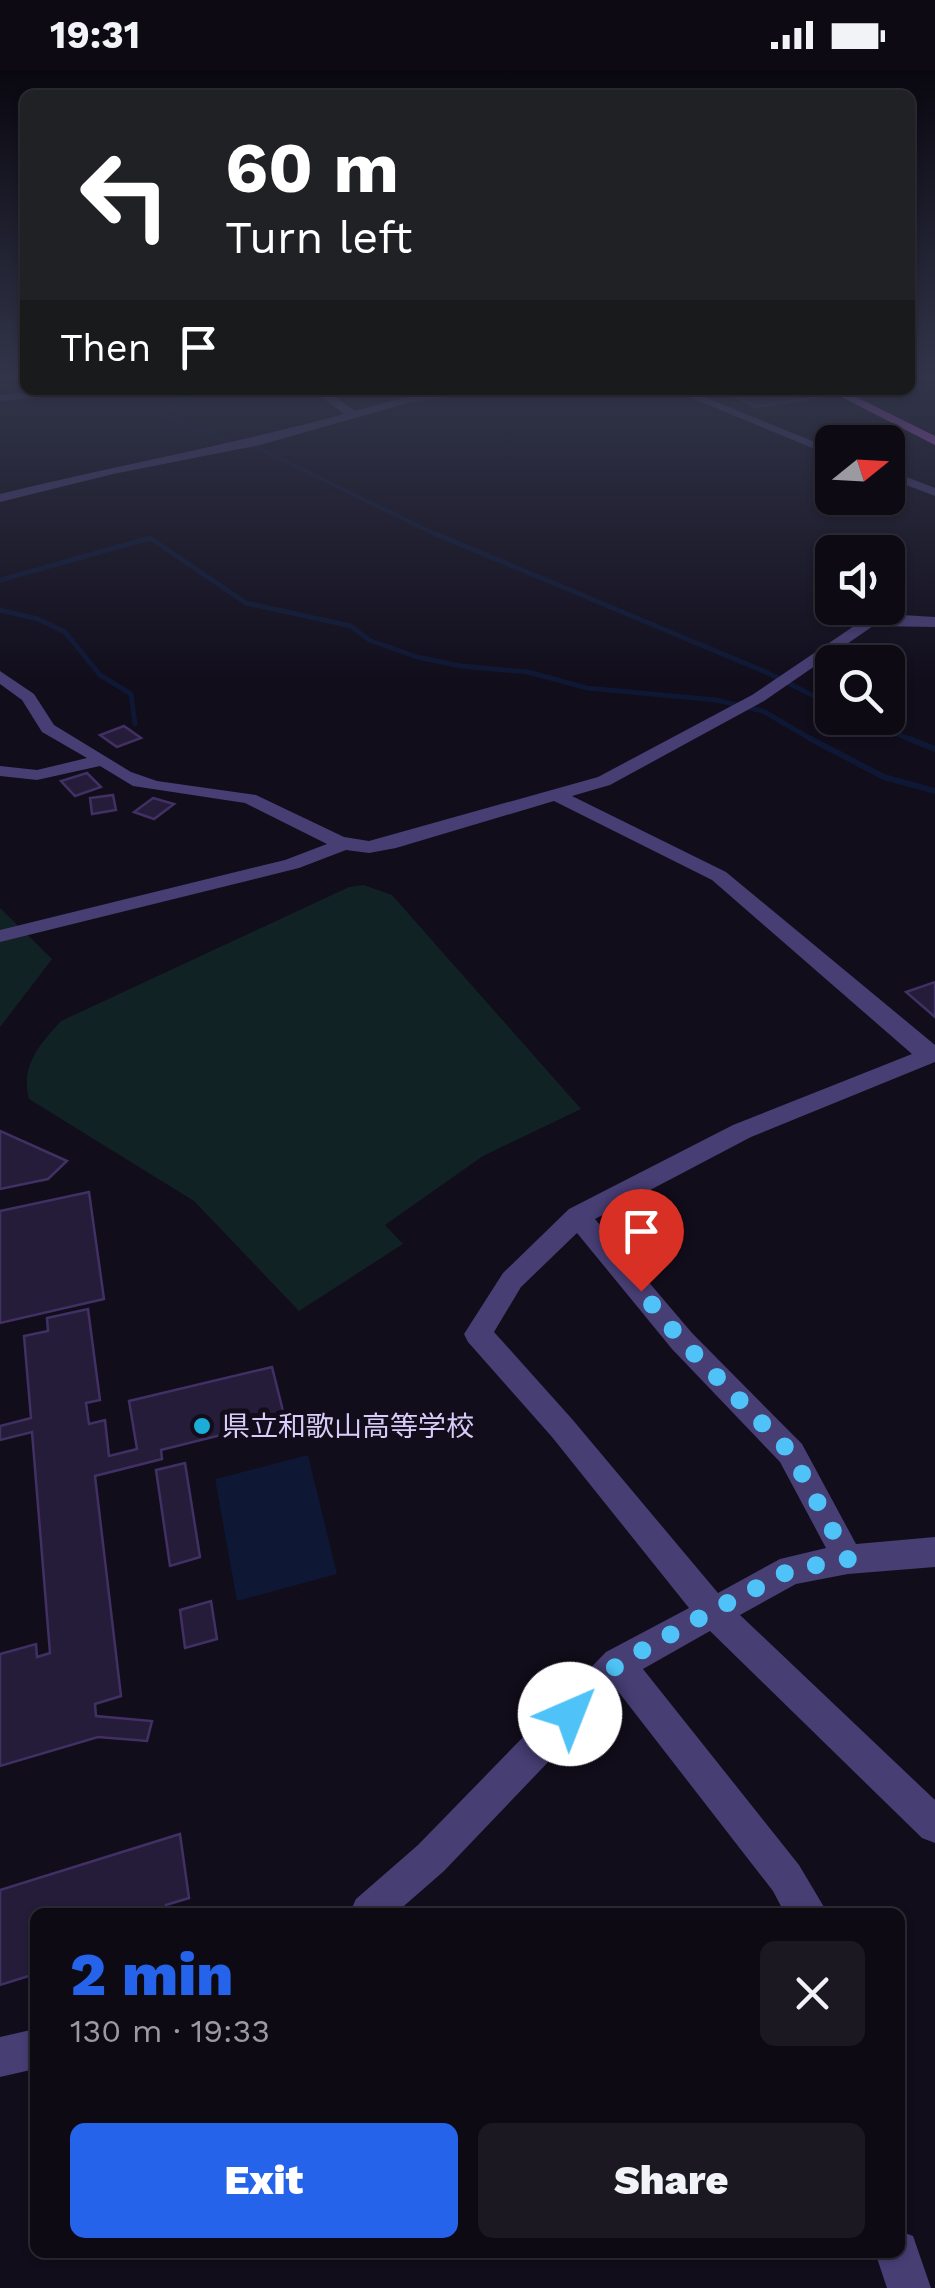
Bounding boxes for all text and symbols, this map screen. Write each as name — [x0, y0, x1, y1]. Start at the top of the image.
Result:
text: 19:31 — [50, 13, 140, 57]
text: 60 m — [225, 127, 399, 209]
icon: left — [60, 130, 190, 260]
text: Turn left — [225, 211, 412, 264]
icon: arrive — [171, 320, 226, 375]
text: Then — [60, 326, 151, 370]
north arrow — [815, 425, 905, 515]
map controls — [815, 425, 905, 735]
button: sound — [815, 535, 905, 625]
button: search — [815, 645, 905, 735]
pin — [599, 1189, 684, 1292]
icon: arrive — [614, 1204, 669, 1259]
place label: 県立和歌山高等学校 — [222, 1410, 474, 1443]
marker: 県立和歌山高等学校 — [191, 1415, 213, 1437]
position arrow — [518, 1662, 622, 1766]
text: 2 min — [70, 1939, 234, 2010]
button: close — [760, 1941, 865, 2046]
text: 130 m · 19:33 — [70, 2012, 270, 2050]
button: Exit — [70, 2123, 458, 2238]
button: Share — [478, 2123, 865, 2238]

